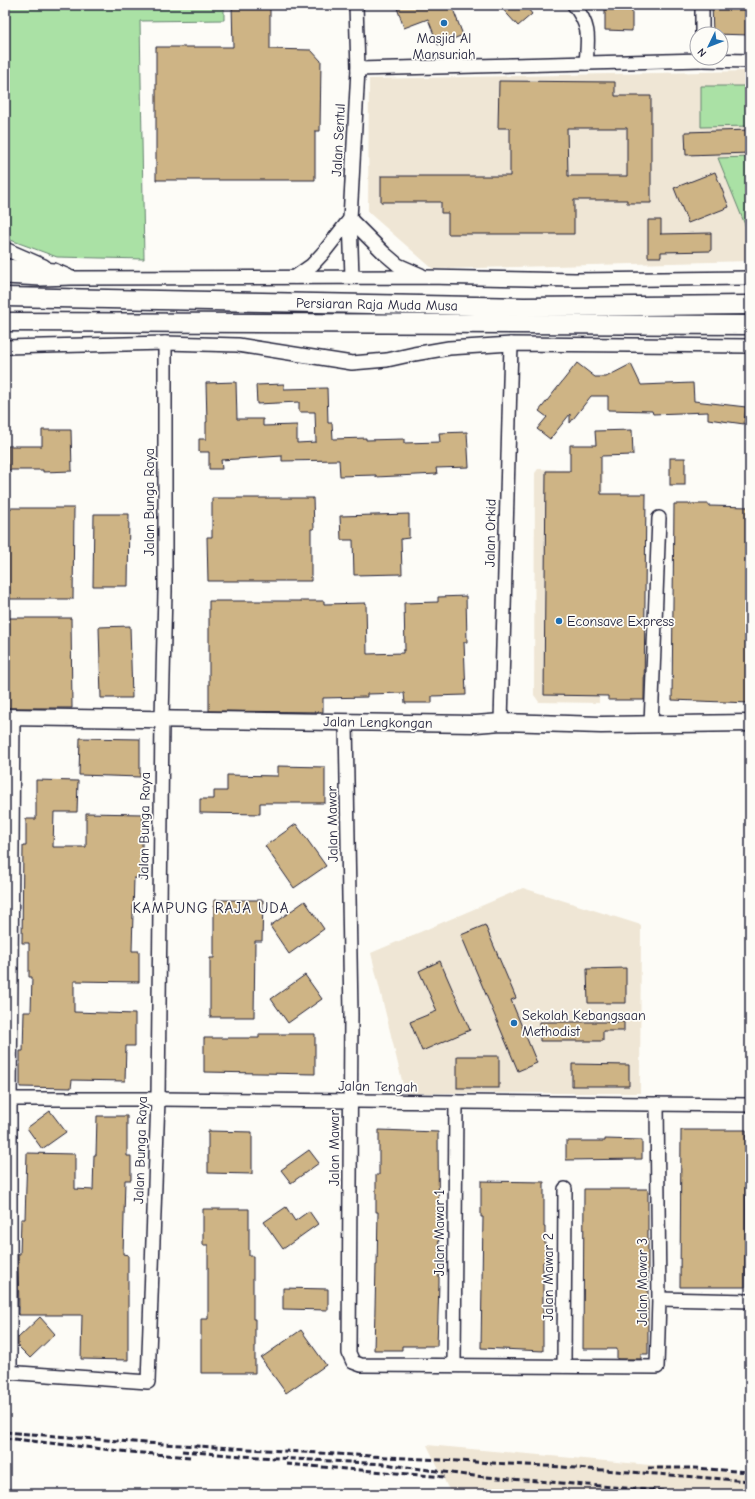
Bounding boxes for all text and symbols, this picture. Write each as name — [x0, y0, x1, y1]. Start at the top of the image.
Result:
marker: Masjid Al Mansuriah — [439, 18, 449, 28]
north arrow — [689, 26, 729, 66]
place label: Masjid Al Mansuriah — [412, 30, 476, 63]
text: N — [695, 45, 709, 60]
street label: Jalan Sentul — [328, 103, 349, 177]
street label: Persiaran Raja Muda Musa — [296, 295, 458, 314]
street label: Jalan Bunga Raya — [141, 448, 158, 556]
street label: Jalan Orkid — [481, 499, 500, 567]
place label: Econsave Express — [567, 613, 674, 630]
marker: Econsave Express — [554, 616, 564, 626]
street label: Jalan Lengkongan — [323, 713, 433, 732]
street label: Jalan Bunga Raya — [135, 772, 154, 880]
street label: Jalan Mawar — [323, 785, 342, 862]
district label: KAMPUNG RAJA UDA — [133, 899, 289, 917]
place label: Sekolah Kebangsaan Methodist — [522, 1007, 646, 1040]
marker: Sekolah Kebangsaan Methodist — [509, 1018, 519, 1028]
street label: Jalan Tengah — [338, 1077, 418, 1096]
street label: Jalan Bunga Raya — [130, 1096, 151, 1204]
street label: Jalan Mawar — [326, 1109, 343, 1186]
street label: Jalan Mawar 1 — [431, 1190, 448, 1276]
street label: Jalan Mawar 2 — [540, 1233, 557, 1321]
street label: Jalan Mawar 3 — [634, 1238, 651, 1326]

